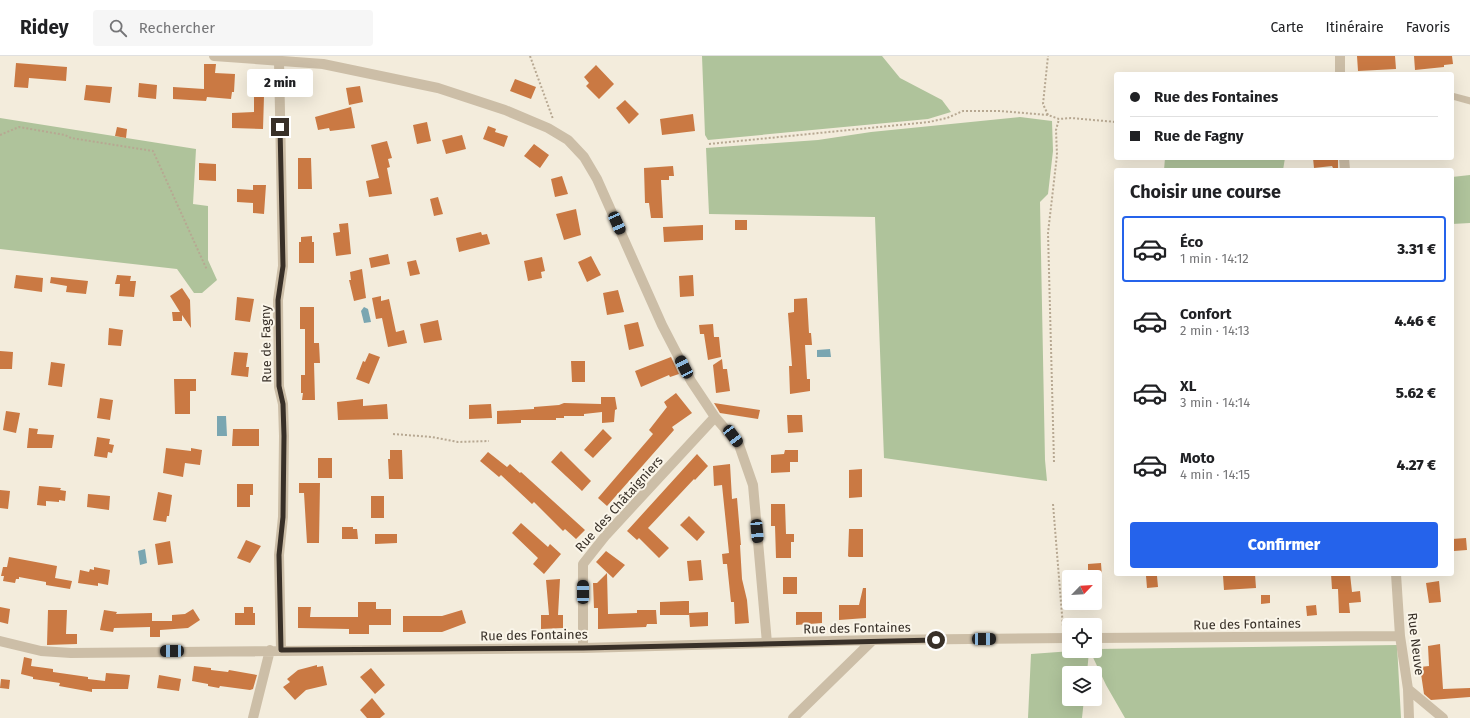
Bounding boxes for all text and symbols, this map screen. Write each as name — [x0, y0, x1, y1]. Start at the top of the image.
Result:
search box — [93, 10, 373, 46]
text: Ridey — [20, 16, 69, 39]
icon: search — [107, 17, 129, 39]
text: Rechercher — [139, 19, 215, 37]
text: Carte — [1270, 19, 1304, 36]
text: Itinéraire — [1326, 19, 1384, 36]
text: Favoris — [1406, 19, 1450, 36]
callout: 2 min — [247, 69, 313, 97]
text: 2 min — [264, 75, 296, 90]
text: Rue des Fontaines — [1154, 88, 1278, 106]
route end — [271, 118, 289, 136]
text: Rue de Fagny — [1154, 127, 1244, 145]
text: Choisir une course — [1130, 181, 1281, 203]
car — [607, 210, 627, 236]
icon: car — [1132, 231, 1168, 267]
text: Éco — [1180, 233, 1203, 251]
text: 3.31 € — [1397, 240, 1436, 258]
text: 1 min · 14:12 — [1180, 251, 1249, 266]
icon: car — [1132, 303, 1168, 339]
street label: Rue de Fagny — [258, 305, 274, 383]
text: Confort — [1180, 305, 1232, 323]
text: 4.46 € — [1394, 312, 1436, 330]
text: 2 min · 14:13 — [1180, 323, 1250, 338]
car — [673, 354, 695, 380]
icon: car — [1132, 375, 1168, 411]
text: XL — [1180, 377, 1196, 395]
text: 5.62 € — [1396, 384, 1436, 402]
text: 3 min · 14:14 — [1180, 395, 1250, 410]
car — [721, 423, 745, 449]
icon: car — [1132, 447, 1168, 483]
text: Moto — [1180, 449, 1215, 467]
street label: Rue des Châtaigniers — [572, 453, 666, 555]
text: 4.27 € — [1397, 456, 1436, 474]
text: 4 min · 14:15 — [1180, 467, 1250, 482]
car — [750, 519, 764, 543]
button: Confirmer — [1130, 522, 1438, 568]
north arrow — [1062, 570, 1102, 610]
map controls — [1062, 570, 1102, 706]
car — [577, 580, 589, 604]
street label: Rue Neuve — [1405, 612, 1427, 676]
street label: Rue des Fontaines — [1193, 616, 1301, 632]
button: locate — [1062, 618, 1102, 658]
street label: Rue des Fontaines — [803, 620, 911, 636]
street label: Rue des Fontaines — [480, 627, 588, 643]
route start — [927, 631, 945, 649]
car — [972, 633, 996, 645]
car — [160, 645, 184, 657]
button: layers — [1062, 666, 1102, 706]

